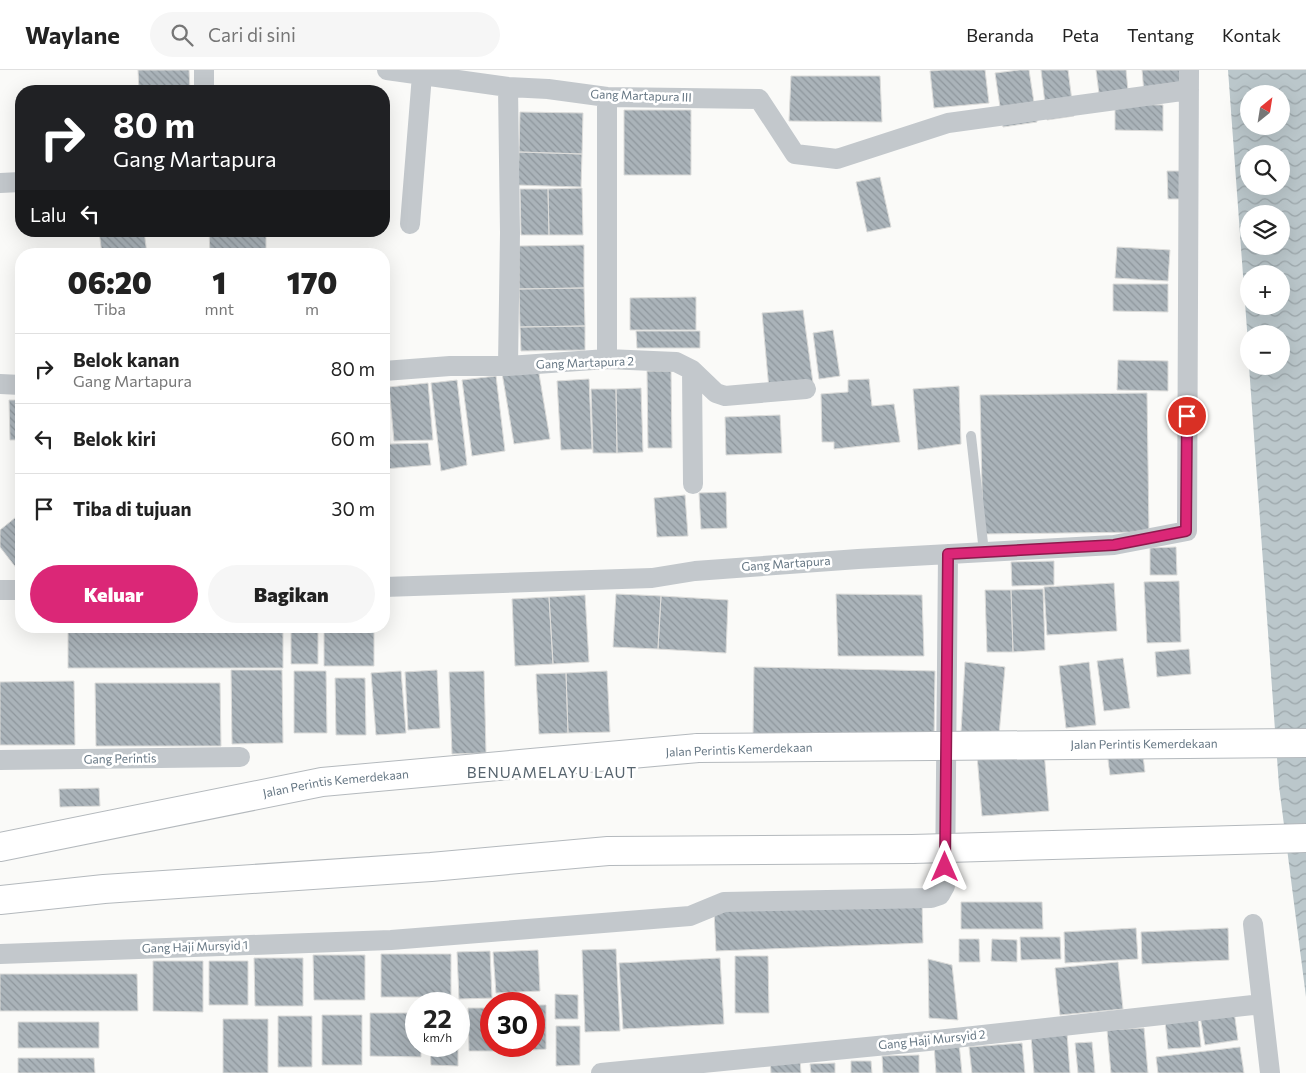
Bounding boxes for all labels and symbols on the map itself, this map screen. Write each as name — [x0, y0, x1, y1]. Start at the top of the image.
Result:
north arrow — [1240, 85, 1290, 135]
street label: Gang Martapura III — [590, 86, 692, 104]
street label: Gang Martapura 2 — [536, 353, 635, 371]
pin — [1166, 395, 1208, 437]
street label: Gang Martapura — [741, 553, 831, 573]
street label: Jalan Perintis Kemerdekaan — [1070, 736, 1218, 752]
street label: Jalan Perintis Kemerdekaan — [665, 739, 813, 760]
street label: Gang Perintis — [84, 750, 156, 766]
district label: BENUAMELAYU LAUT — [467, 763, 637, 781]
street label: Jalan Perintis Kemerdekaan — [261, 766, 409, 801]
position arrow — [918, 840, 970, 892]
street label: Gang Haji Mursyid 1 — [142, 937, 248, 955]
speed limit sign: 30 — [480, 992, 545, 1057]
street label: Gang Haji Mursyid 2 — [878, 1026, 987, 1052]

